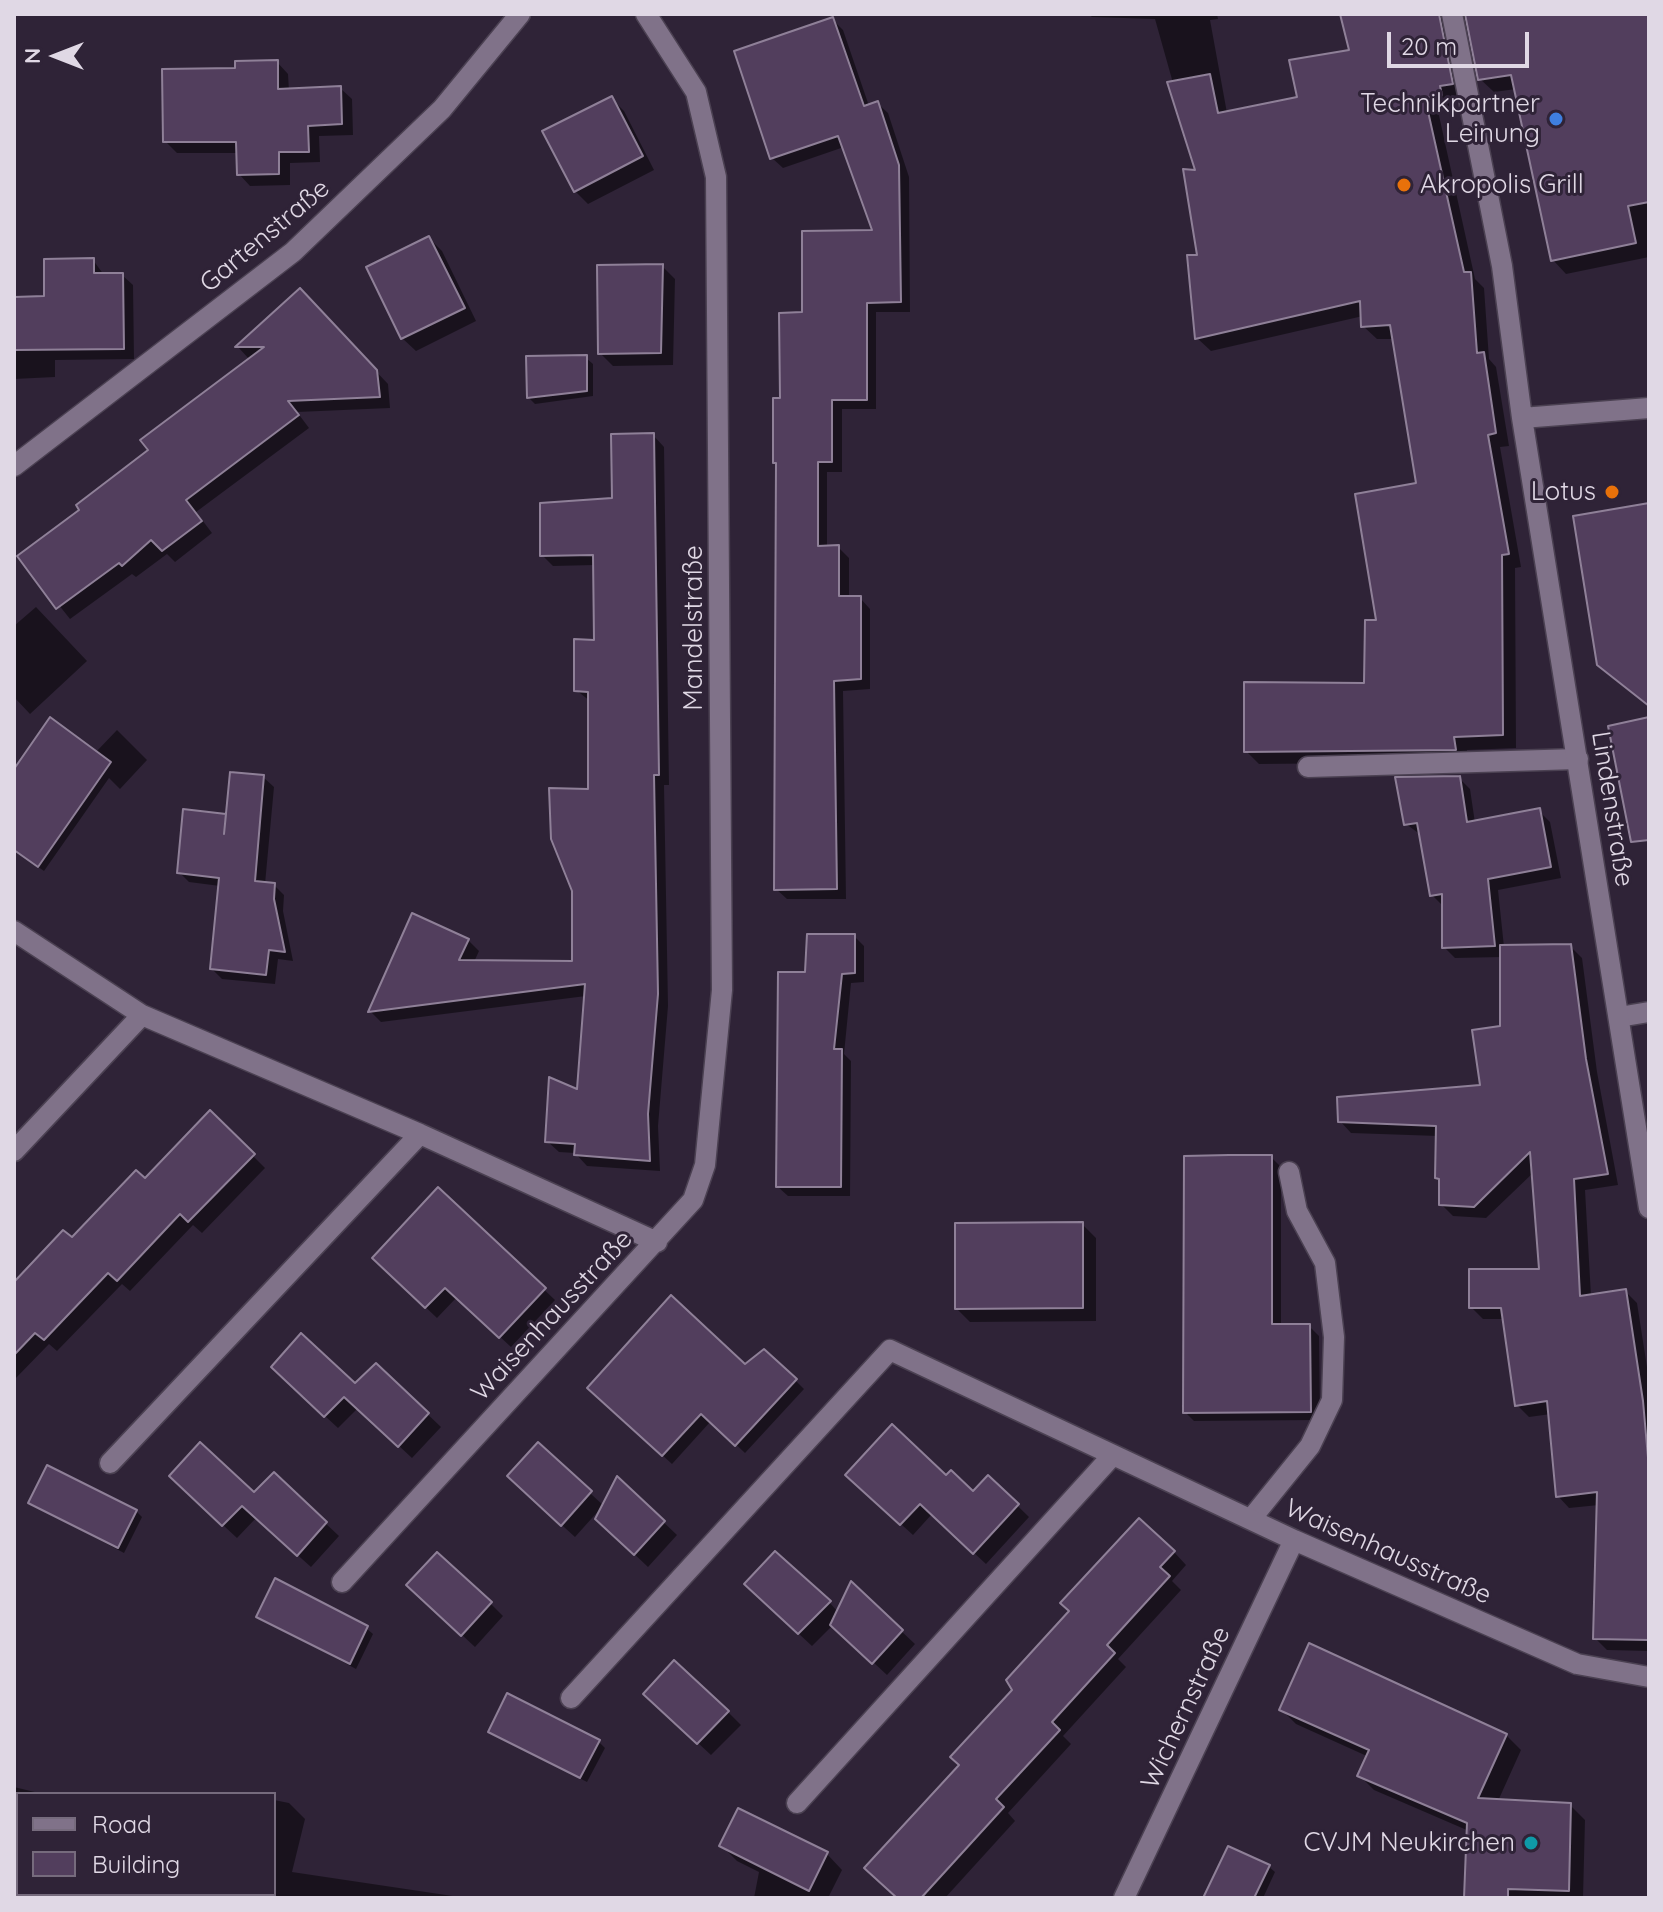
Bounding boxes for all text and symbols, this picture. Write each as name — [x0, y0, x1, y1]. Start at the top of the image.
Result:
north arrow — [16, 16, 96, 96]
scale bar — [1391, 16, 1533, 66]
text: 20 m — [1401, 31, 1457, 61]
text: N — [18, 48, 46, 64]
place label: Technikpartner Leinung — [1360, 88, 1540, 150]
marker: Technikpartner Leinung — [1547, 110, 1565, 128]
place label: Akropolis Grill — [1420, 169, 1584, 201]
street label: Gartenstraße — [194, 173, 336, 299]
marker: Akropolis Grill — [1395, 176, 1413, 194]
place label: Lotus — [1531, 476, 1596, 508]
marker: Lotus — [1603, 483, 1621, 501]
street label: Mandelstraße — [678, 545, 710, 711]
street label: Lindenstraße — [1584, 729, 1640, 889]
street label: Waisenhausstraße — [465, 1224, 639, 1408]
street label: Waisenhausstraße — [1280, 1493, 1496, 1611]
street label: Wichernstraße — [1135, 1622, 1237, 1794]
legend — [16, 1792, 276, 1896]
text: Road — [92, 1809, 152, 1839]
place label: CVJM Neukirchen — [1303, 1827, 1515, 1859]
marker: CVJM Neukirchen — [1522, 1834, 1540, 1852]
text: Building — [92, 1849, 180, 1879]

